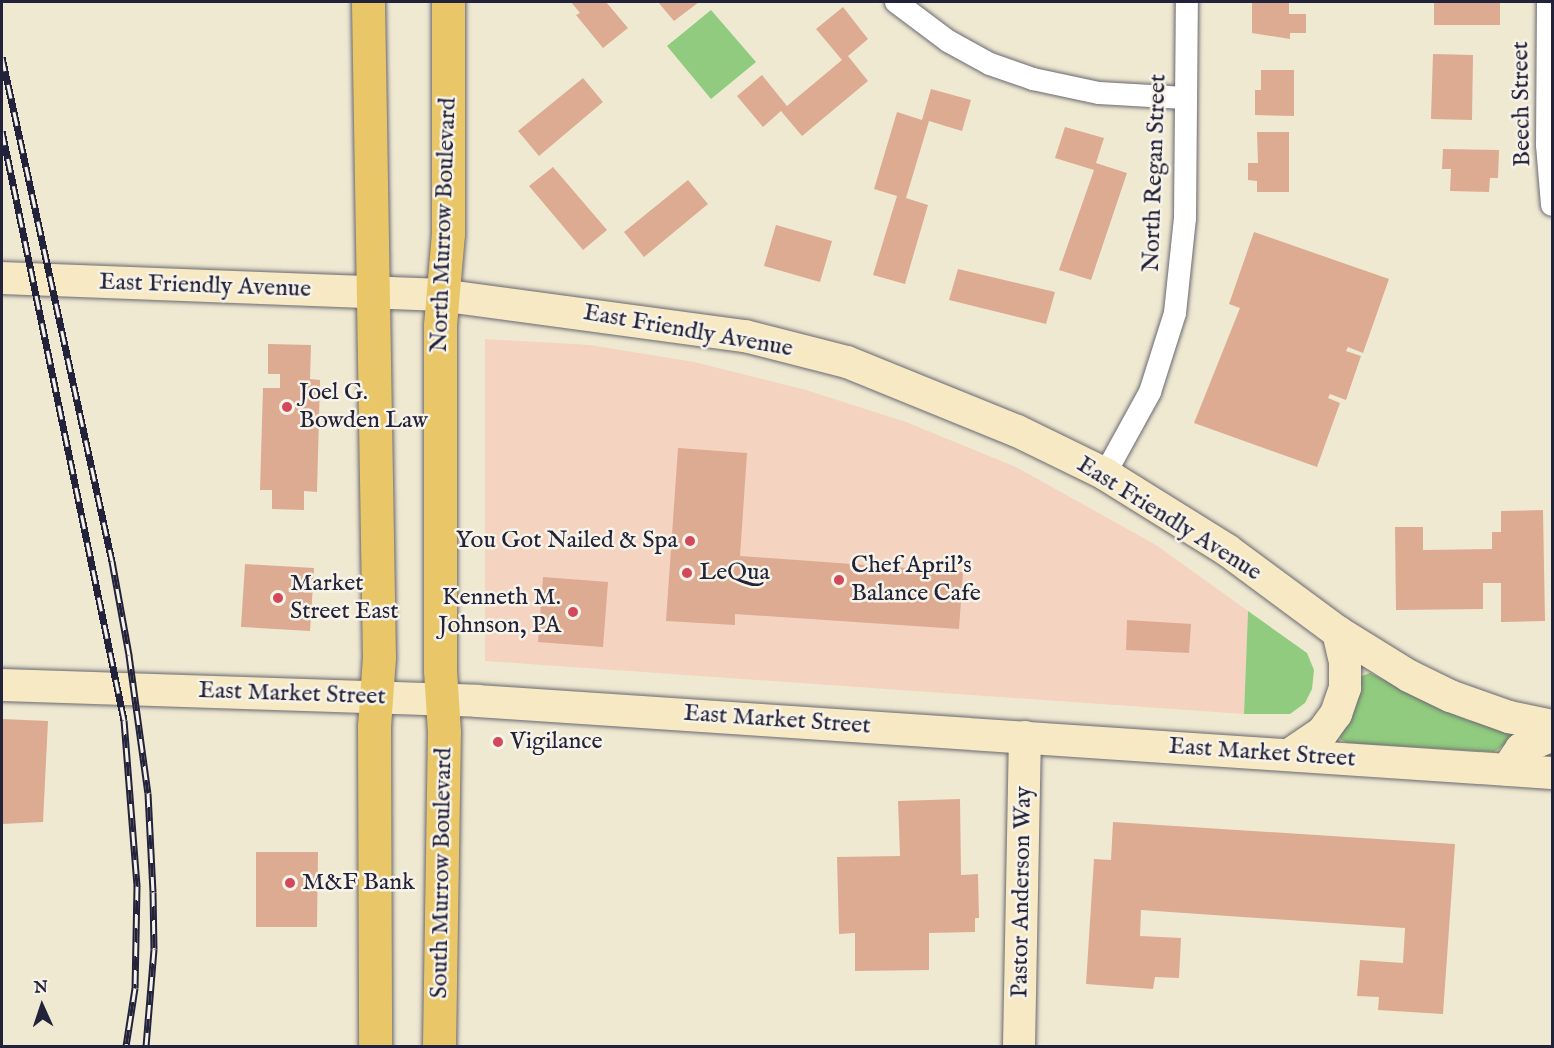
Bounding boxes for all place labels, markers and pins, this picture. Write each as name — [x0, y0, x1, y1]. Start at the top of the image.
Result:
place label: Joel G. Bowden Law — [299, 379, 428, 435]
marker: Joel G. Bowden Law — [280, 400, 294, 414]
place label: You Got Nailed & Spa — [456, 527, 678, 555]
marker: You Got Nailed & Spa — [683, 534, 697, 548]
place label: Chef April's Balance Cafe — [851, 552, 981, 608]
place label: LeQua — [699, 559, 770, 587]
marker: LeQua — [680, 566, 694, 580]
place label: Market Street East — [290, 570, 399, 626]
marker: Chef April's Balance Cafe — [832, 573, 846, 587]
place label: Kenneth M. Johnson, PA — [438, 584, 561, 640]
marker: Market Street East — [271, 591, 285, 605]
marker: Kenneth M. Johnson, PA — [566, 605, 580, 619]
place label: Vigilance — [510, 728, 603, 756]
marker: Vigilance — [491, 735, 505, 749]
place label: M&F Bank — [302, 869, 415, 897]
marker: M&F Bank — [283, 876, 297, 890]

